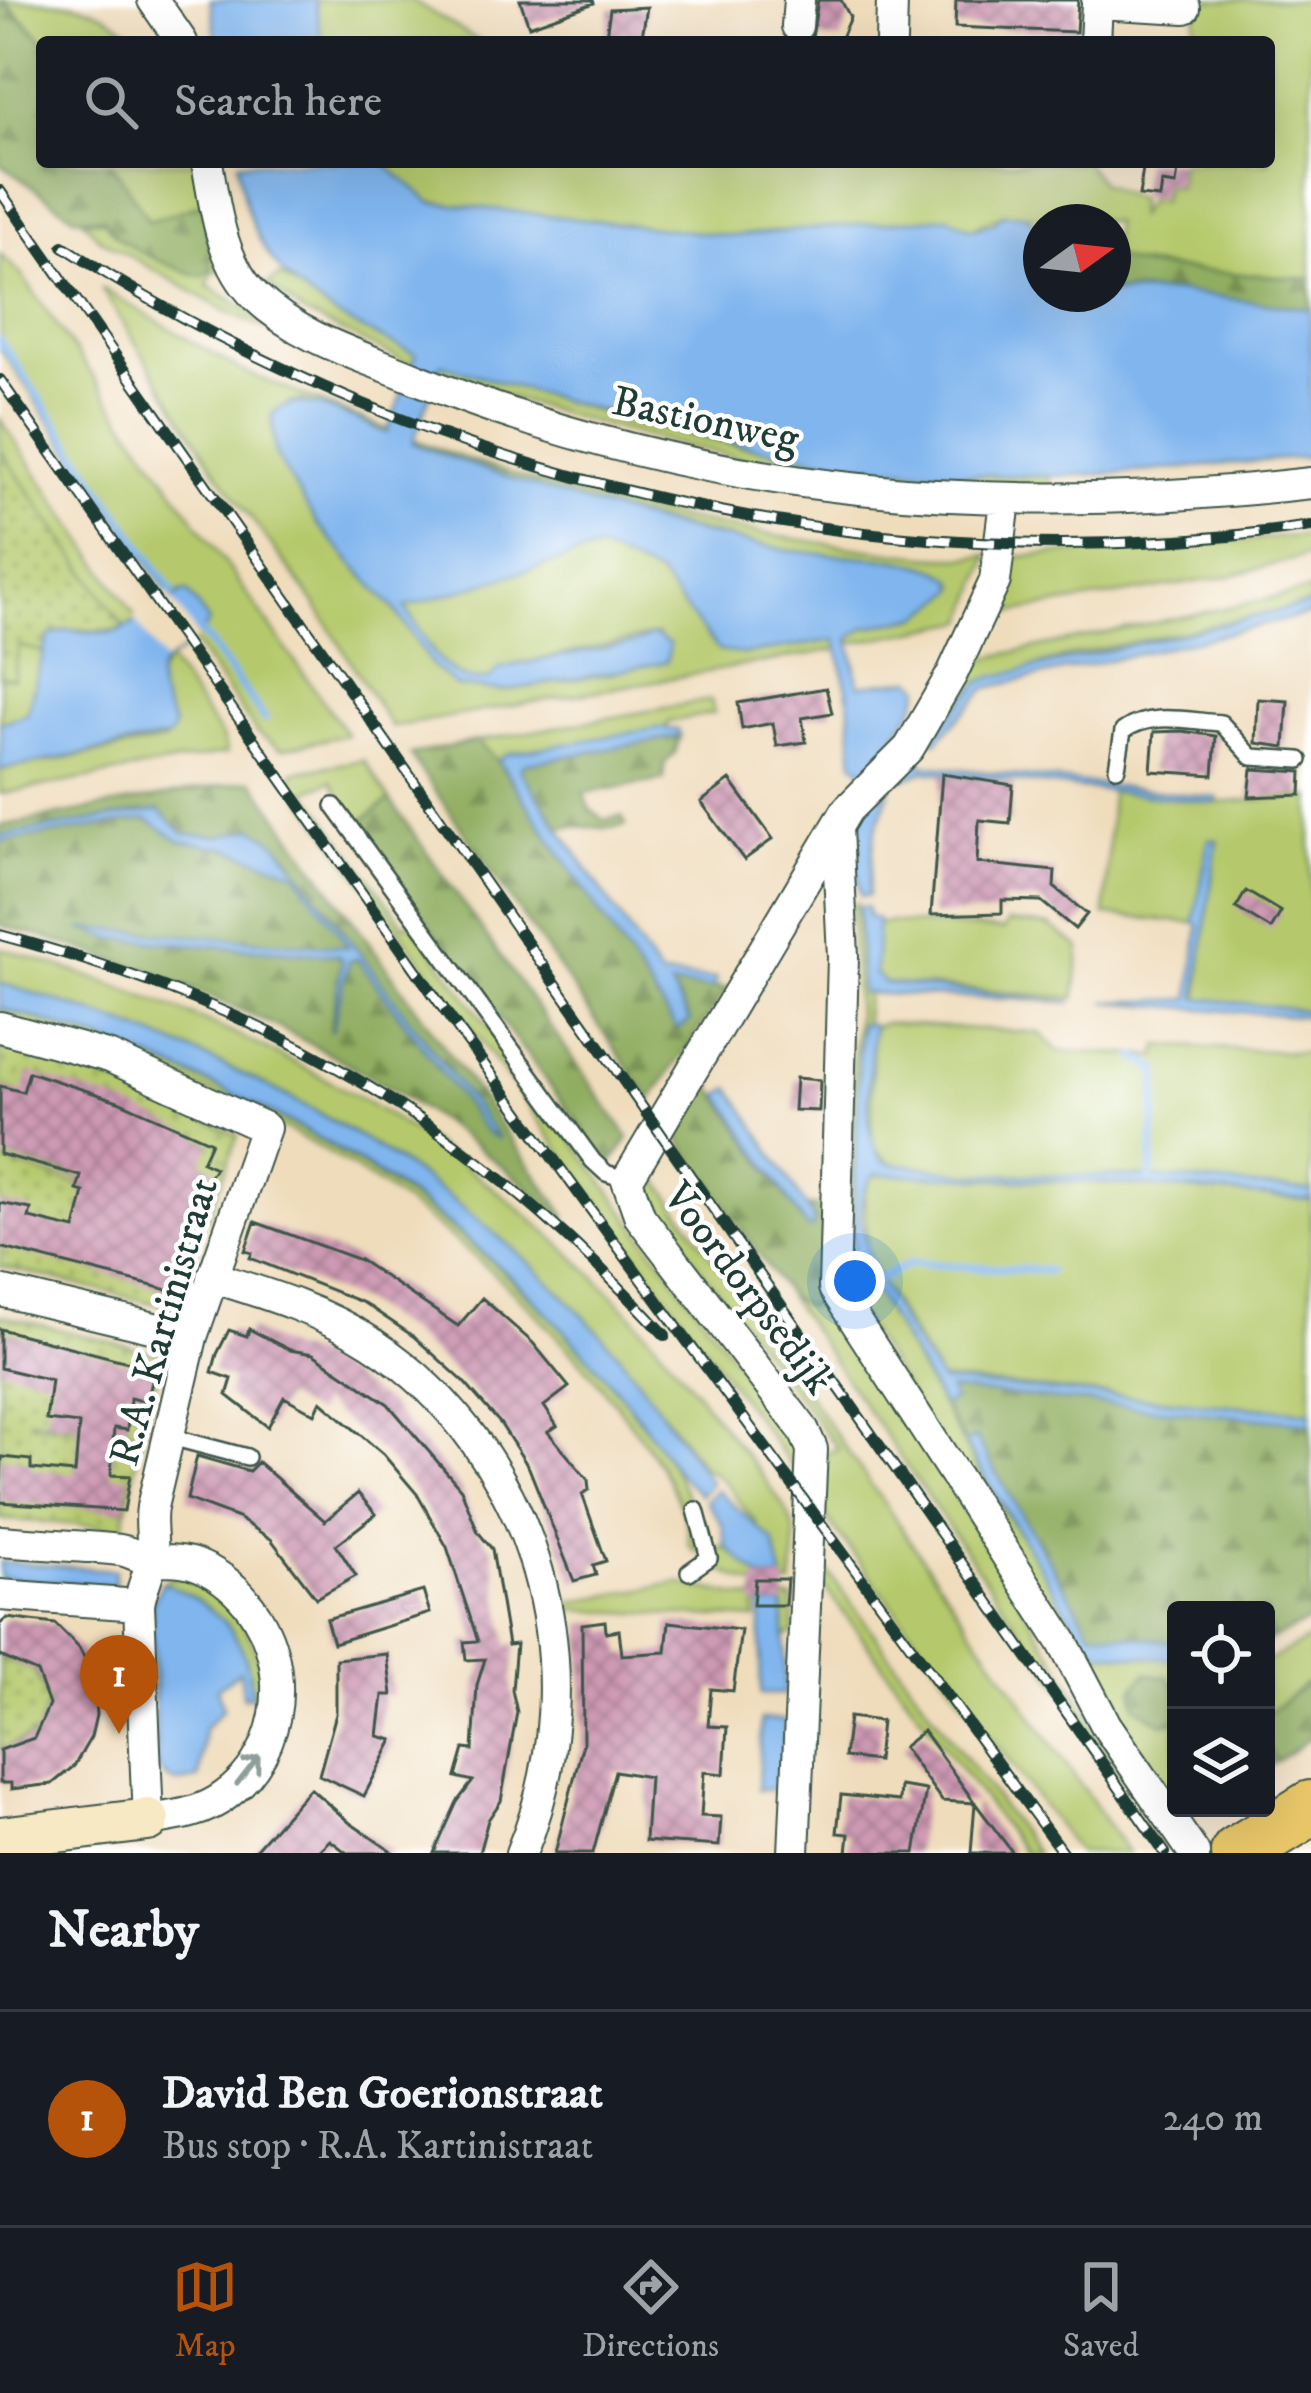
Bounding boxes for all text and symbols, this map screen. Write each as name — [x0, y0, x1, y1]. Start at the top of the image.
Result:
search box — [36, 36, 1275, 168]
icon: search — [78, 69, 144, 135]
text: Search here — [174, 74, 382, 130]
north arrow — [1023, 204, 1131, 312]
street label: Bastionweg — [607, 376, 804, 466]
street label: Voordorpsedijk — [650, 1171, 844, 1405]
street label: R.A. Kartinistraat — [99, 1172, 231, 1472]
your location — [825, 1251, 885, 1311]
map controls — [1167, 1601, 1275, 1817]
button: locate — [1167, 1601, 1275, 1709]
pin: 1 — [80, 1635, 158, 1734]
button: layers — [1167, 1709, 1275, 1817]
one-way arrow — [234, 1755, 261, 1787]
text: Nearby — [48, 1899, 199, 1963]
text: David Ben Goerionstraat — [162, 2066, 603, 2122]
text: 1 — [80, 2094, 94, 2143]
text: 240 m — [1163, 2094, 1263, 2143]
text: Bus stop · R.A. Kartinistraat — [162, 2122, 593, 2171]
tab: Map — [172, 2254, 238, 2367]
tab: Directions — [582, 2254, 719, 2367]
tab: Saved — [1063, 2254, 1139, 2367]

